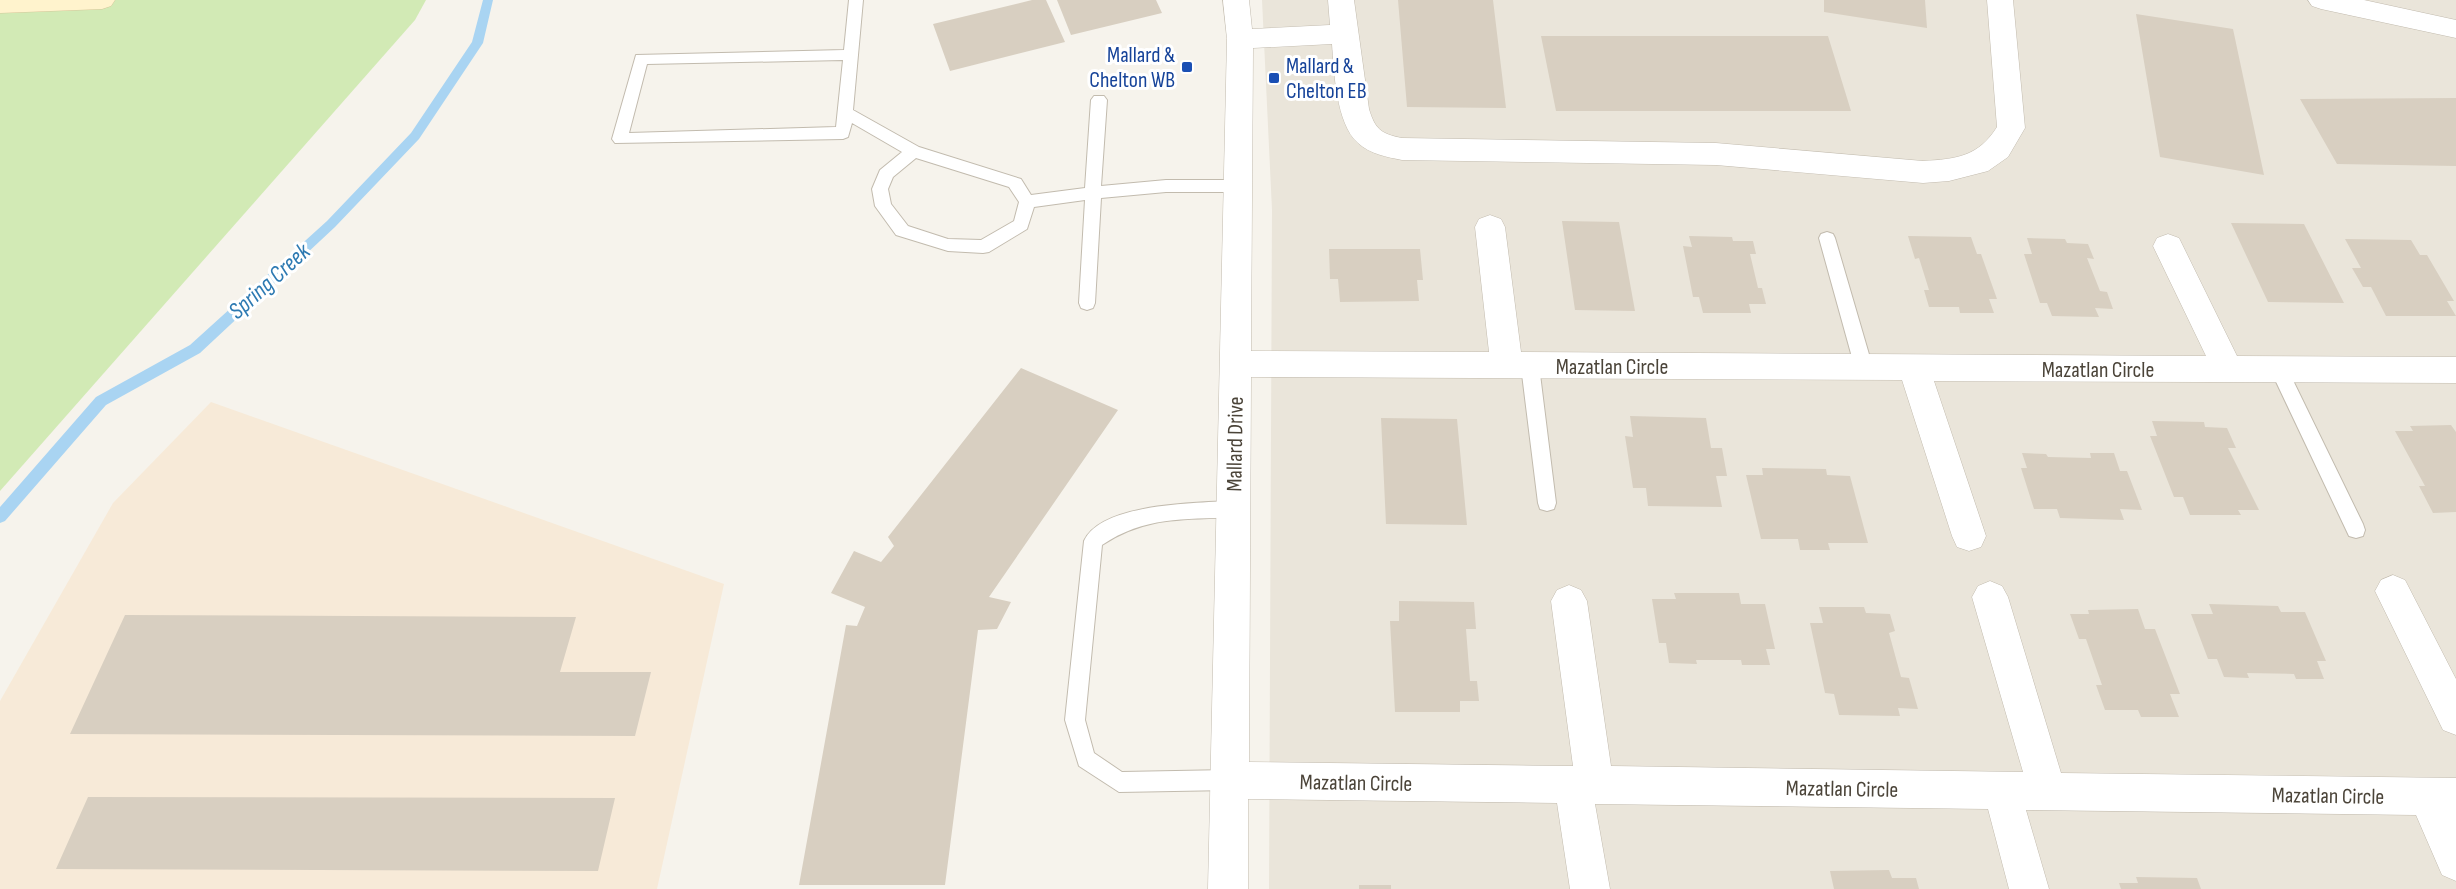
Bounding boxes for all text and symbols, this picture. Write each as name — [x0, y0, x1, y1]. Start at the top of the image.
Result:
place label: Mallard & Chelton WB — [1089, 42, 1175, 94]
place label: Mallard & Chelton EB — [1286, 53, 1366, 105]
marker: Mallard & Chelton WB — [1180, 60, 1194, 74]
marker: Mallard & Chelton EB — [1267, 71, 1281, 85]
water label: Spring Creek — [223, 236, 317, 326]
street label: Mazatlan Circle — [1556, 354, 1668, 381]
street label: Mazatlan Circle — [2042, 357, 2154, 384]
street label: Mallard Drive — [1221, 396, 1250, 492]
street label: Mazatlan Circle — [1299, 769, 1412, 798]
street label: Mazatlan Circle — [1785, 775, 1898, 804]
street label: Mazatlan Circle — [2271, 782, 2384, 811]

